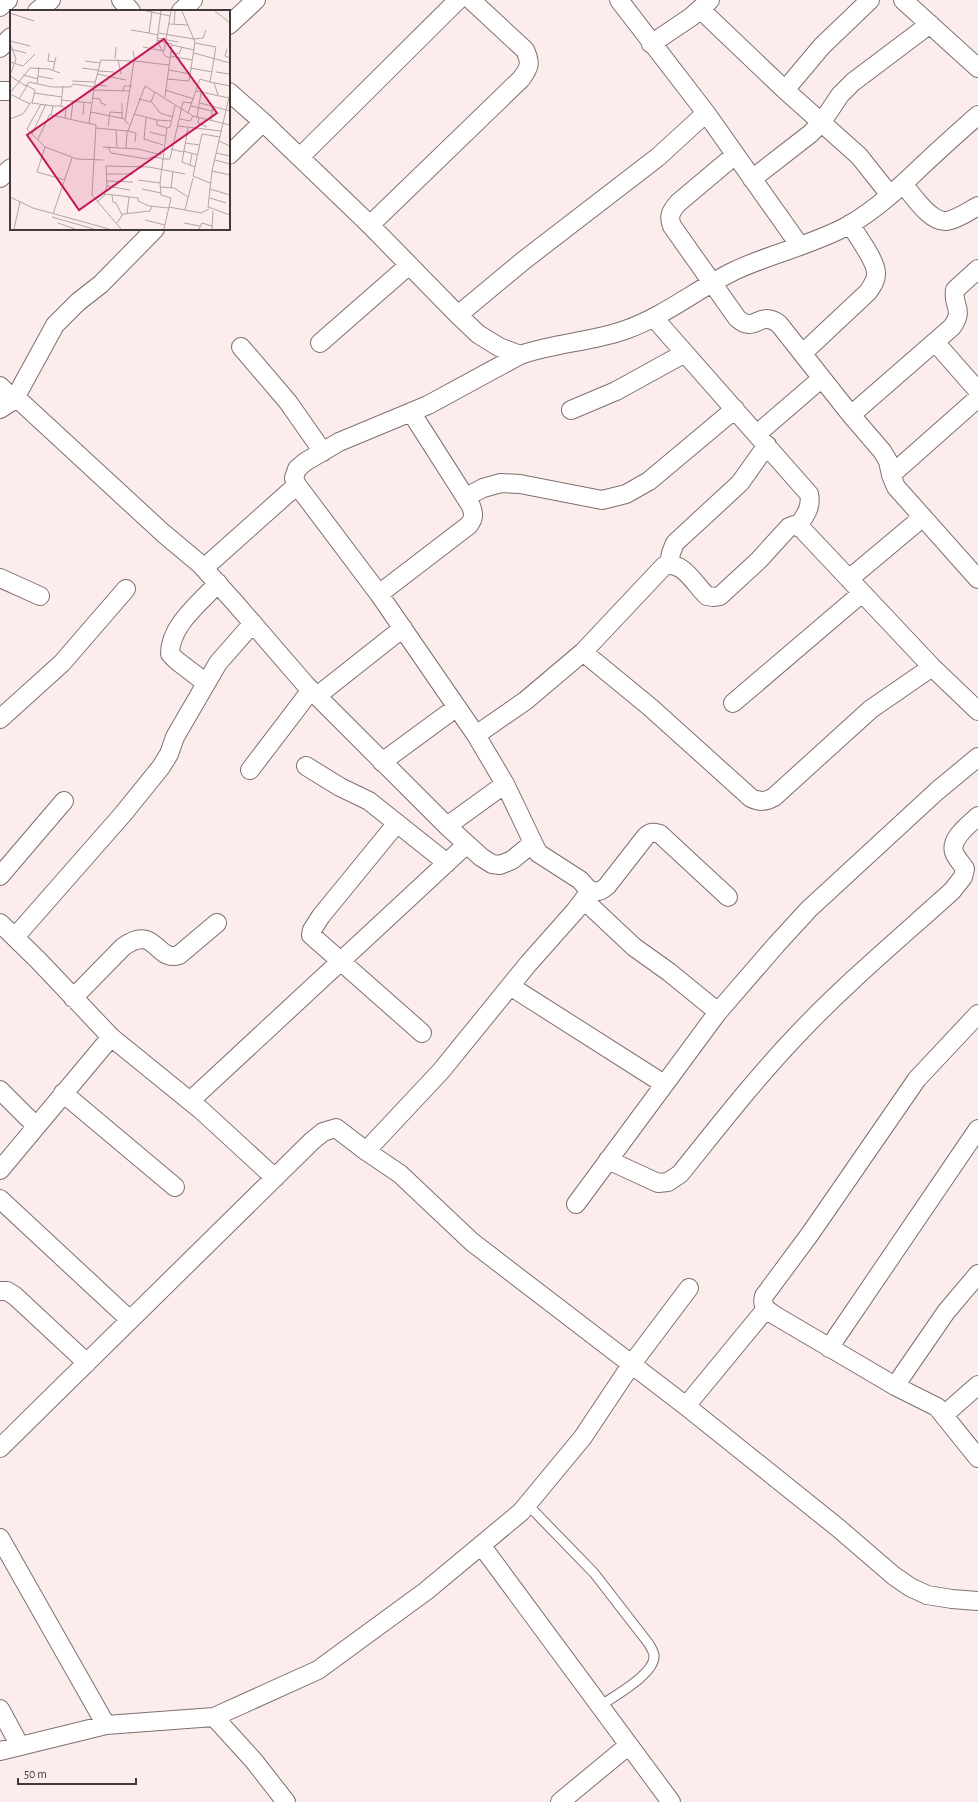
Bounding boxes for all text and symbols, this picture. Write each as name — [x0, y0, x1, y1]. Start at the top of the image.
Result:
inset map — [10, 10, 230, 230]
scale bar — [18, 1760, 136, 1786]
text: 50 m — [24, 1768, 47, 1780]

